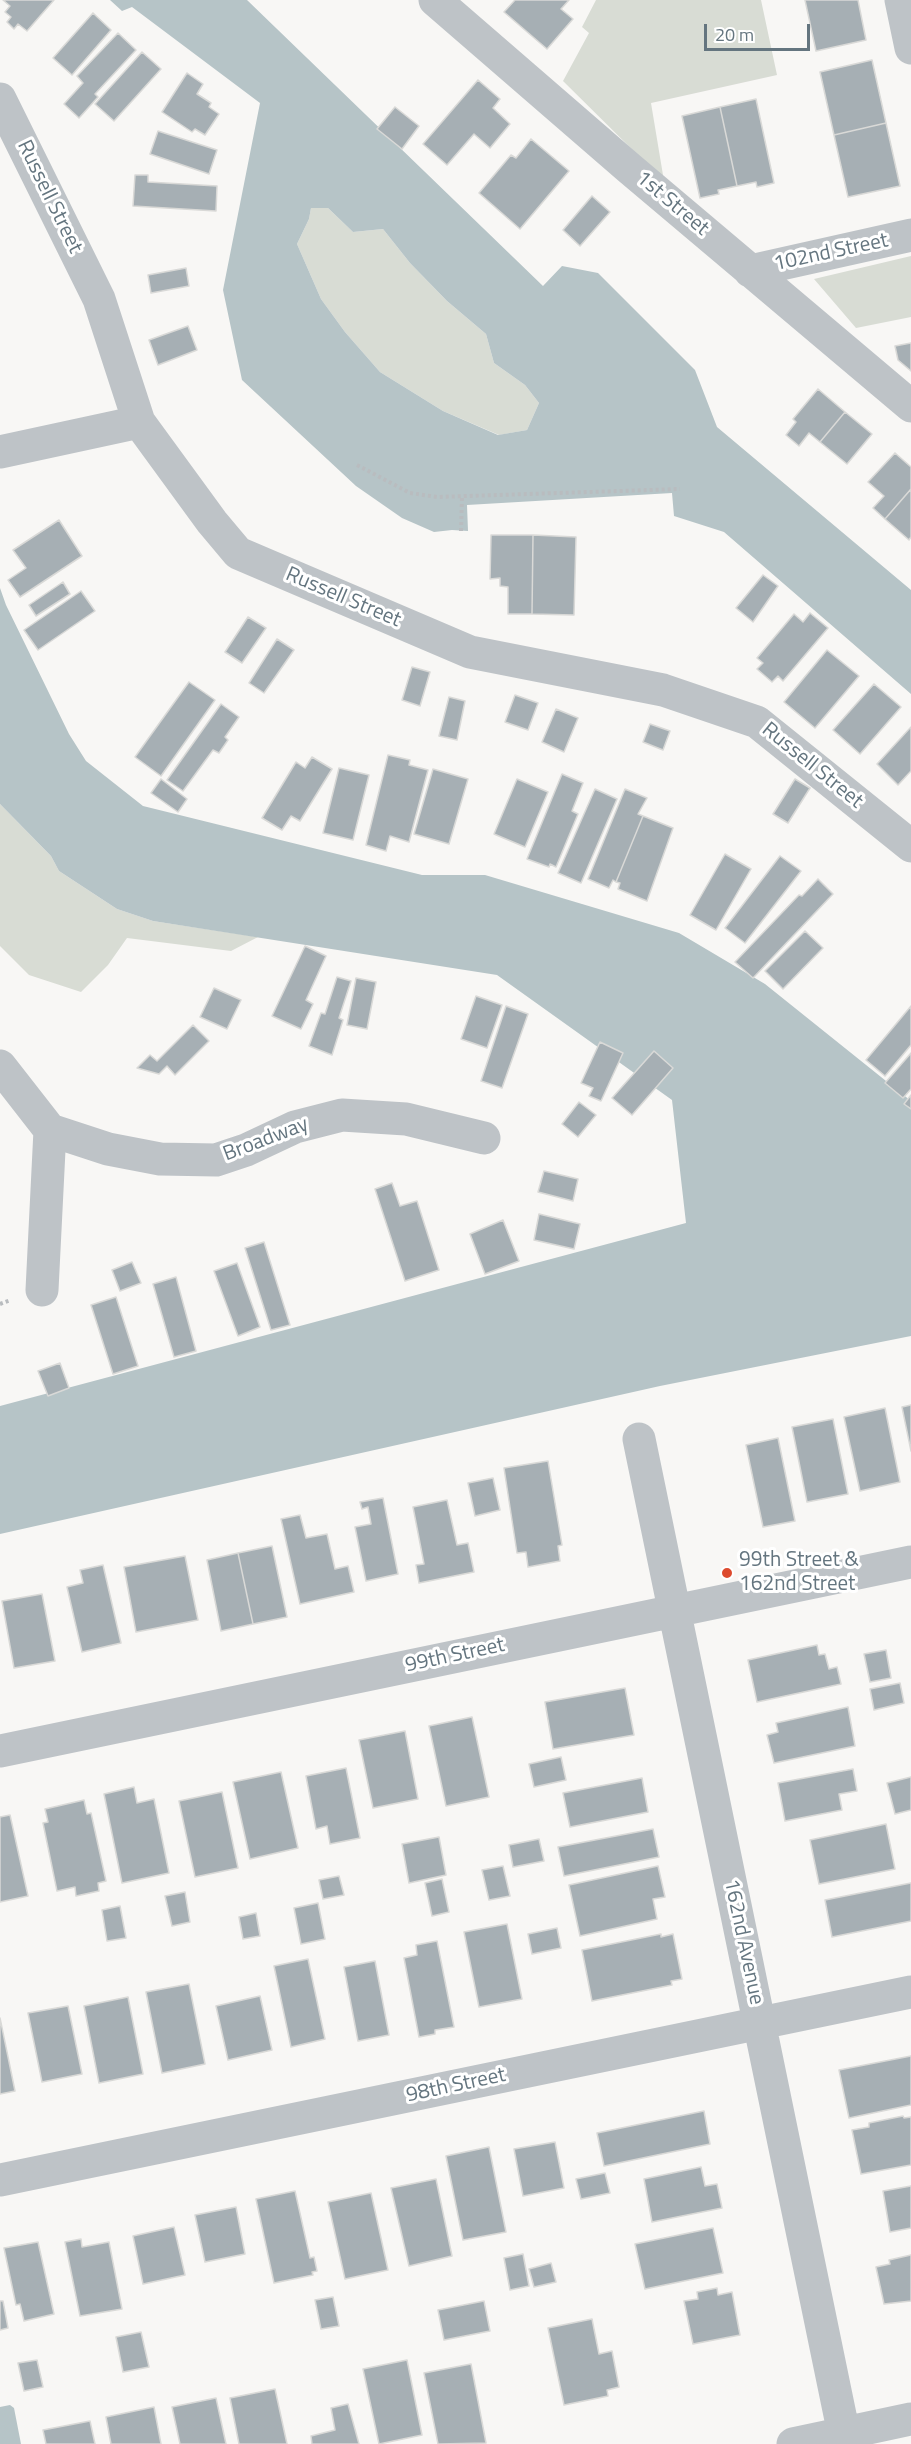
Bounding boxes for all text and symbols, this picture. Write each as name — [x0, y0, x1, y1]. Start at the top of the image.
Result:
scale bar — [707, 12, 814, 50]
text: 20 m — [715, 21, 754, 48]
street label: Russell Street — [11, 136, 87, 258]
street label: 1st Street — [630, 166, 714, 242]
street label: 102nd Street — [771, 229, 891, 277]
street label: Russell Street — [282, 562, 404, 634]
street label: Russell Street — [756, 718, 868, 814]
street label: Broadway — [220, 1112, 312, 1168]
place label: 99th Street & 162nd Street — [739, 1548, 859, 1598]
marker: 99th Street & 162nd Street — [720, 1566, 734, 1580]
street label: 99th Street — [403, 1633, 507, 1679]
street label: 162nd Avenue — [717, 1877, 769, 2007]
street label: 98th Street — [404, 2063, 508, 2109]

